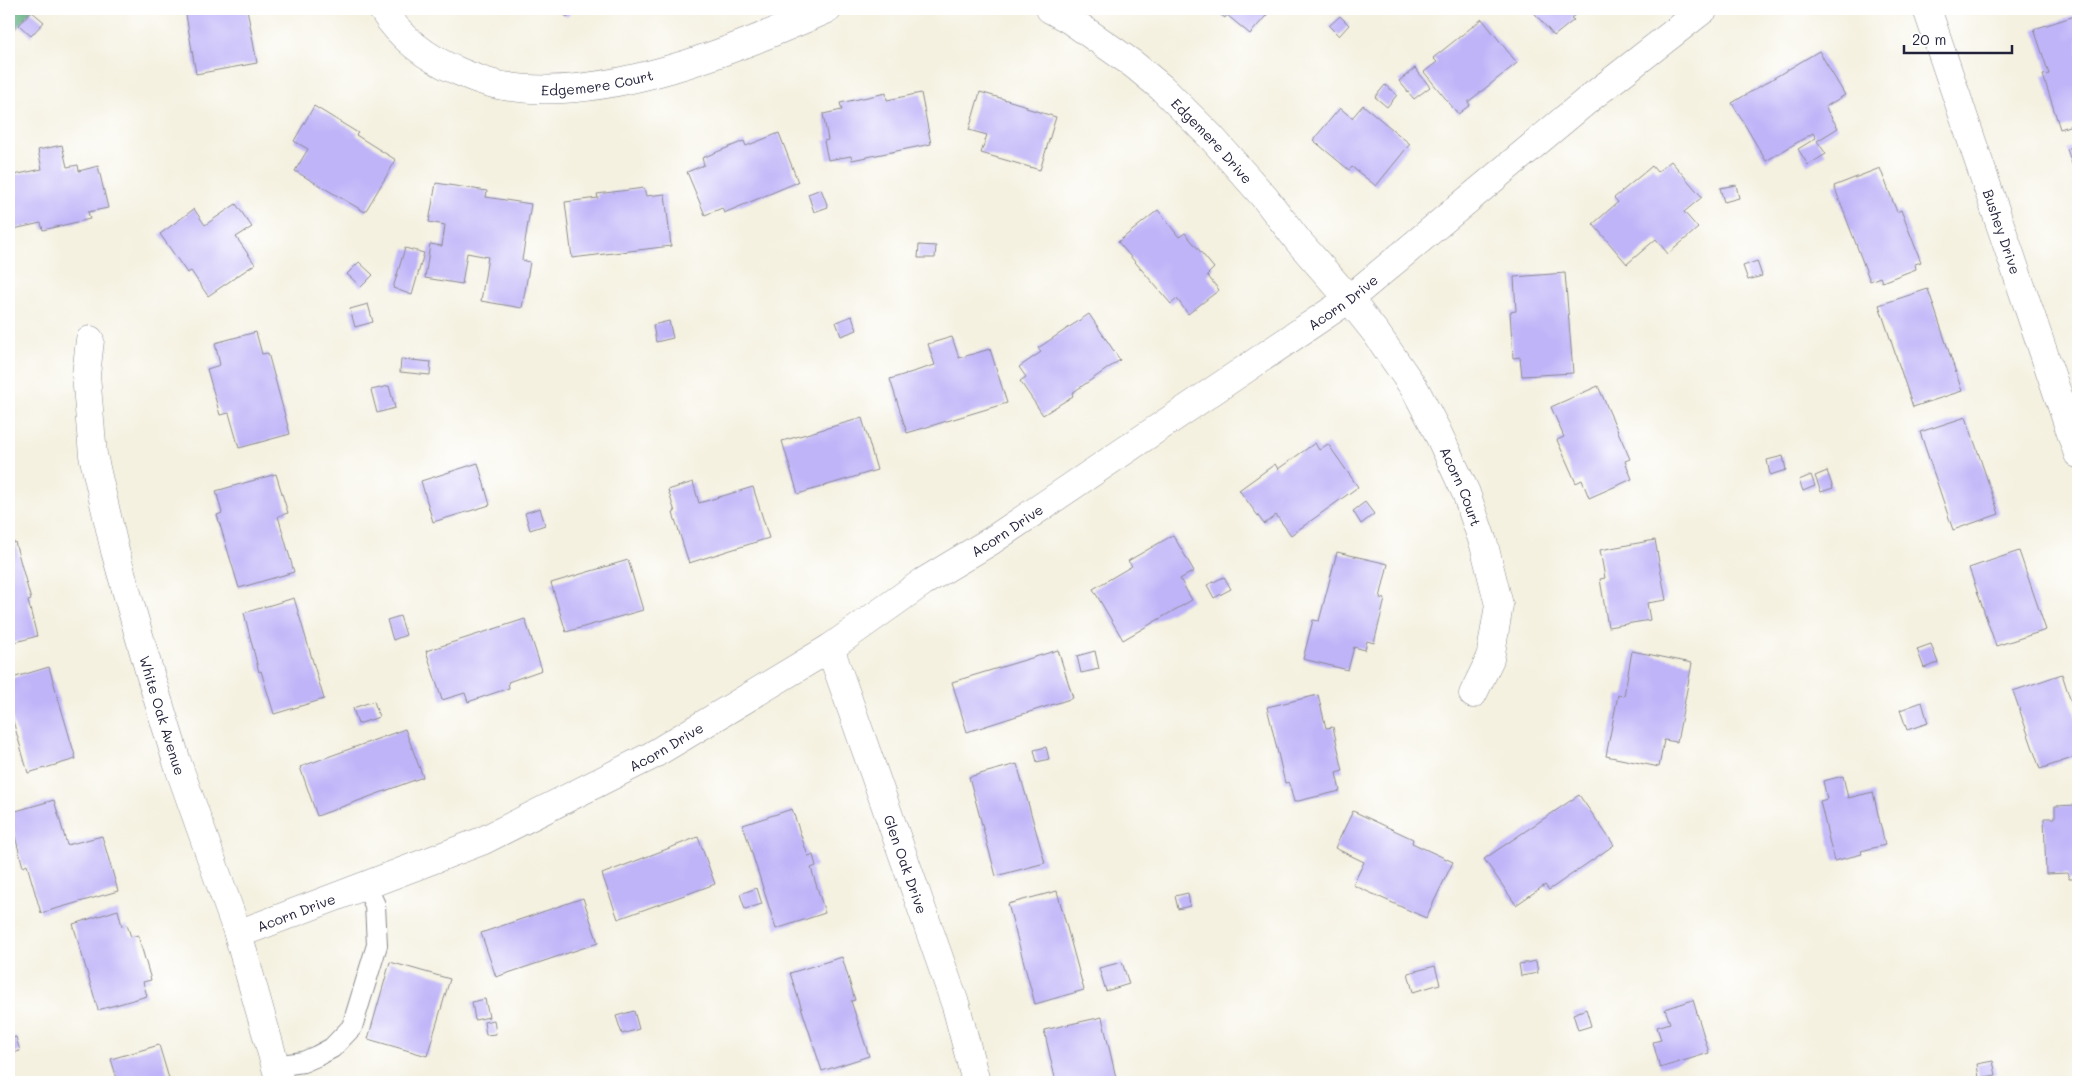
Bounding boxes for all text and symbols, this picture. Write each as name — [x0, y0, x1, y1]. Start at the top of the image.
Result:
scale bar — [1904, 22, 2012, 54]
text: 20 m — [1912, 29, 1946, 49]
street label: Edgemere Court — [541, 65, 655, 99]
street label: Edgemere Drive — [1168, 94, 1257, 187]
street label: Bushey Drive — [1979, 187, 2026, 277]
street label: Acorn Drive — [1304, 270, 1381, 334]
street label: Acorn Court — [1436, 443, 1486, 529]
street label: Acorn Drive — [967, 499, 1046, 561]
street label: White Oak Avenue — [136, 653, 190, 778]
street label: Acorn Drive — [626, 717, 706, 775]
street label: Glen Oak Drive — [880, 812, 932, 916]
street label: Acorn Drive — [254, 888, 338, 935]

